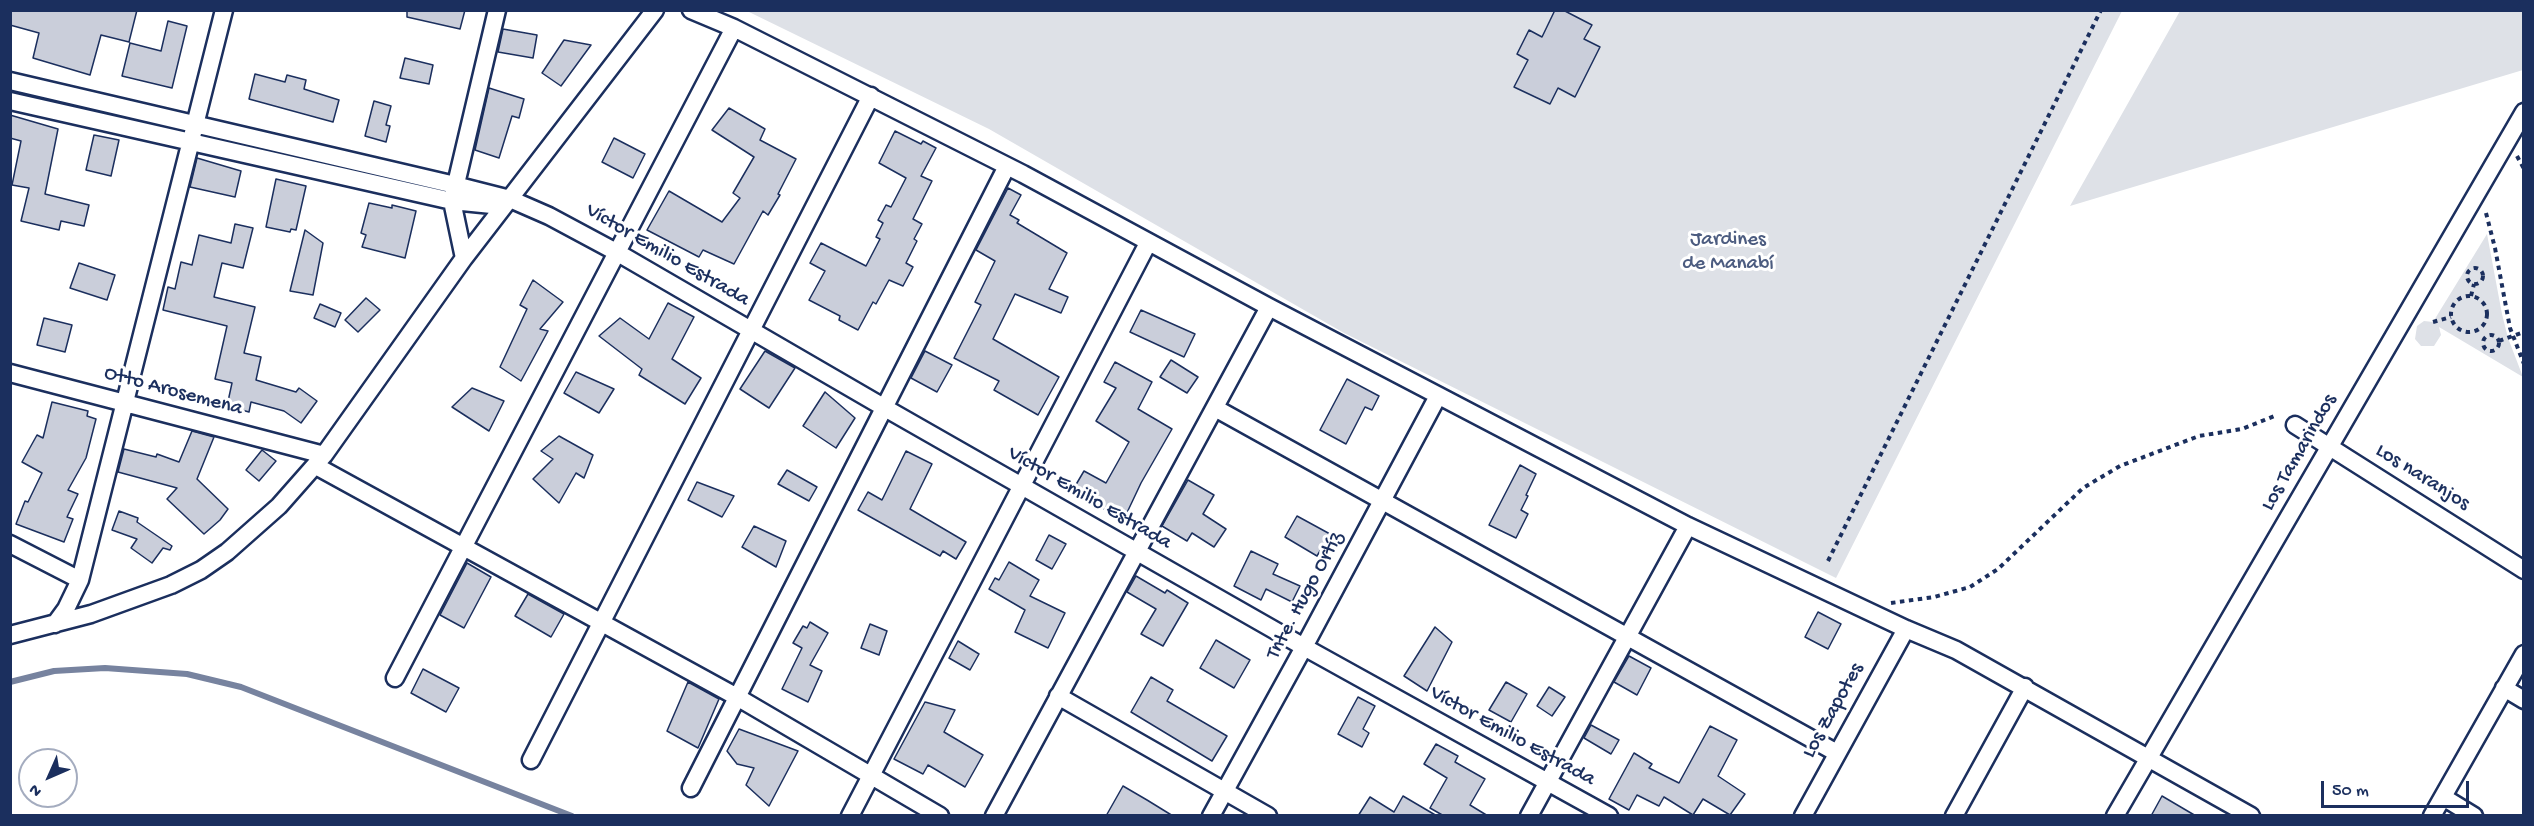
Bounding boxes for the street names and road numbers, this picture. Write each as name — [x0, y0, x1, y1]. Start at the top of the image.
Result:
street label: Víctor Emilio Estrada — [580, 199, 754, 313]
street label: Otto Arosemena — [101, 361, 245, 423]
street label: Los Tamarindos — [2256, 390, 2344, 516]
street label: Los naranjos — [2370, 439, 2474, 517]
street label: Víctor Emilio Estrada — [1002, 442, 1176, 556]
street label: Tnte. Hugo Ortíz — [1262, 528, 1350, 664]
street label: Los Zapotes — [1798, 659, 1870, 763]
street label: Víctor Emilio Estrada — [1425, 681, 1599, 793]

